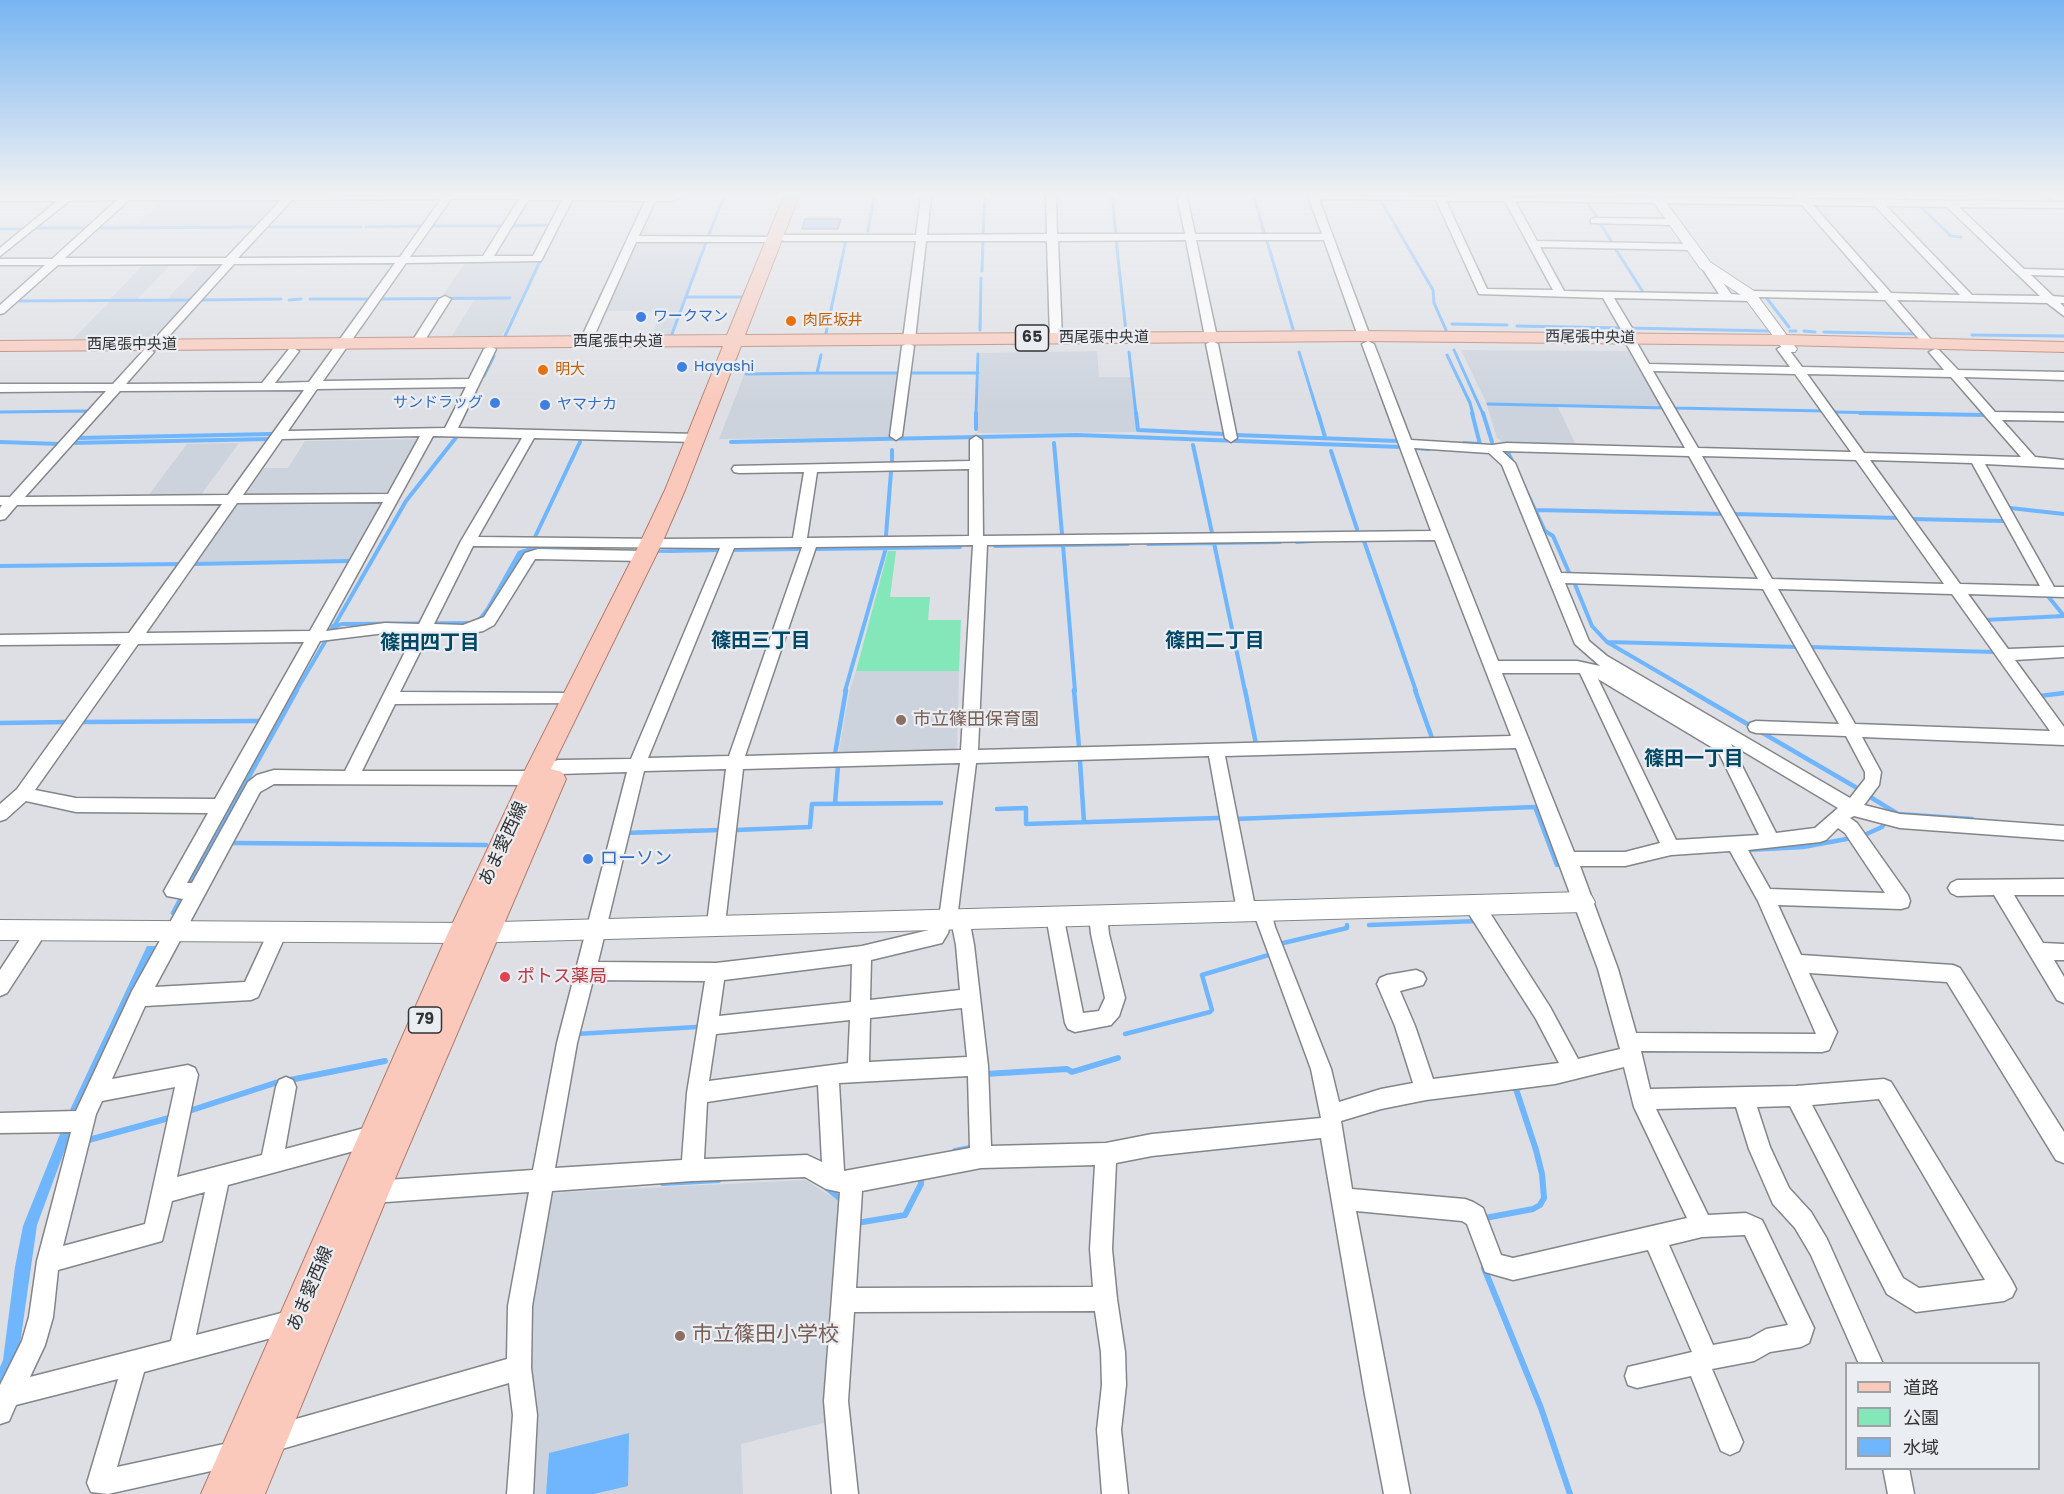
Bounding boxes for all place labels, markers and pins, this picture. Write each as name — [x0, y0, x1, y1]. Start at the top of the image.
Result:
place label: ワークマン — [653, 308, 728, 326]
marker: ワークマン — [634, 310, 648, 324]
place label: 肉匠坂井 — [803, 312, 863, 330]
marker: 肉匠坂井 — [784, 314, 798, 328]
place label: Hayashi — [694, 358, 754, 376]
marker: Hayashi — [675, 360, 689, 374]
place label: 明大 — [555, 361, 585, 379]
marker: 明大 — [536, 363, 550, 377]
place label: サンドラッグ — [393, 394, 483, 412]
marker: サンドラッグ — [488, 396, 502, 410]
place label: ヤマナカ — [557, 396, 617, 414]
marker: ヤマナカ — [538, 398, 552, 412]
place label: 市立篠田保育園 — [913, 709, 1039, 731]
marker: 市立篠田保育園 — [894, 713, 908, 727]
place label: ローソン — [600, 848, 672, 870]
marker: ローソン — [581, 852, 595, 866]
place label: ポトス薬局 — [517, 966, 607, 988]
marker: ポトス薬局 — [498, 970, 512, 984]
place label: 市立篠田小学校 — [692, 1323, 839, 1349]
marker: 市立篠田小学校 — [673, 1329, 687, 1343]

